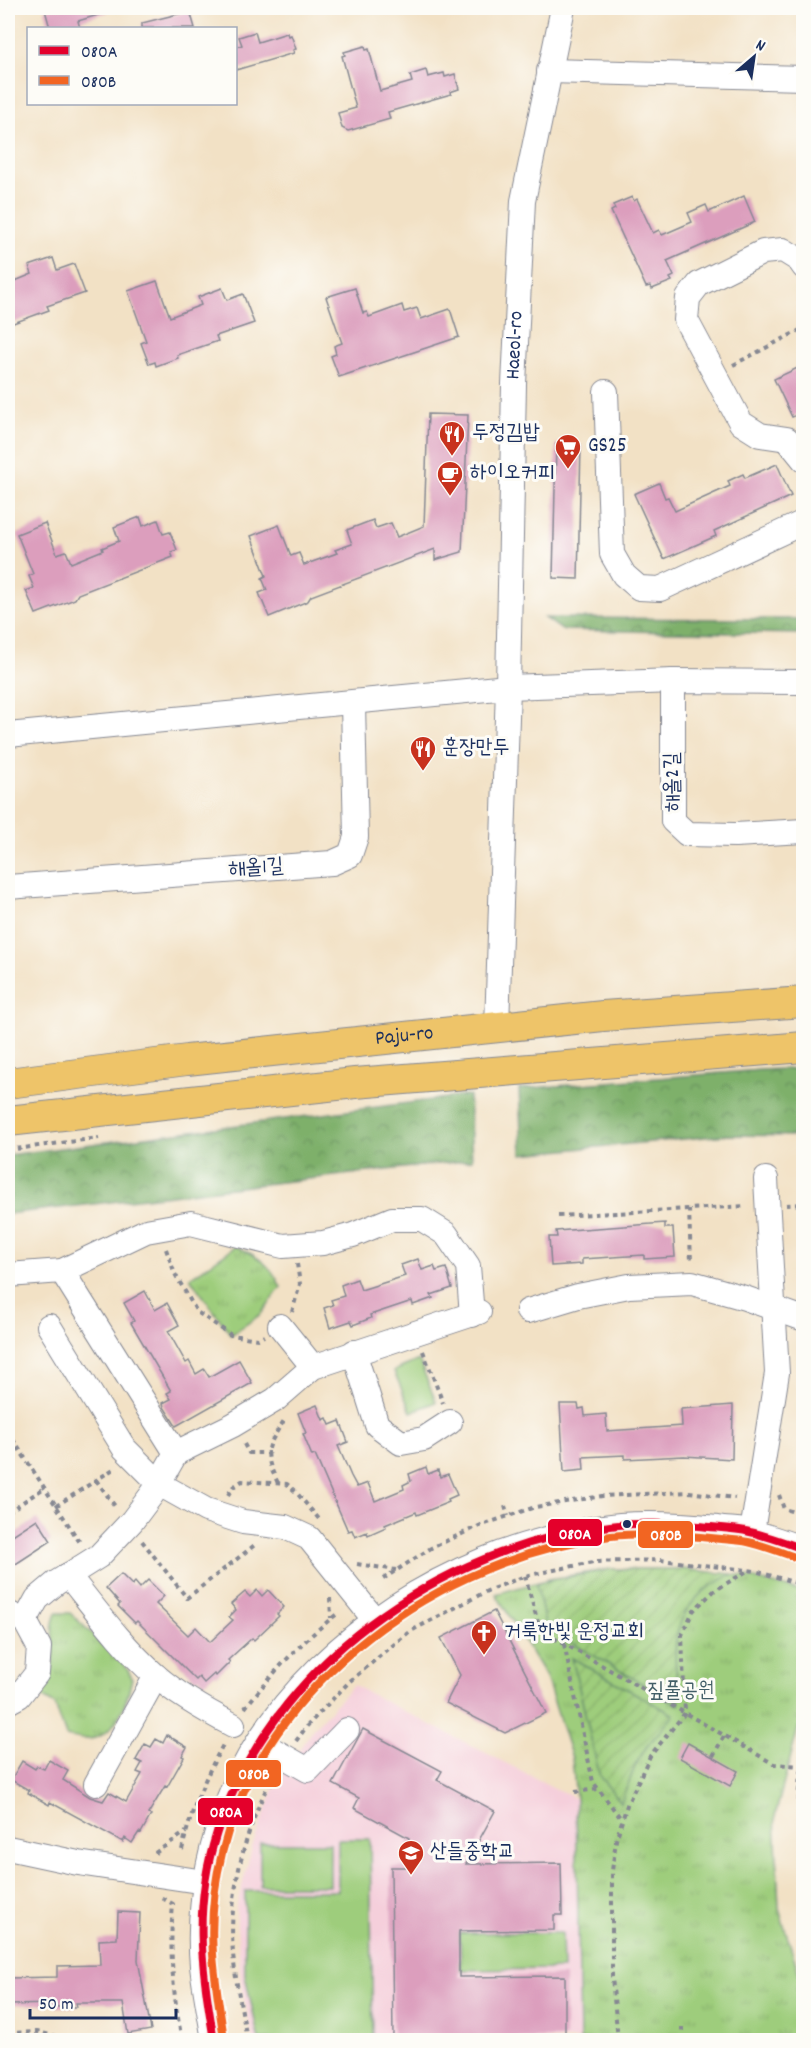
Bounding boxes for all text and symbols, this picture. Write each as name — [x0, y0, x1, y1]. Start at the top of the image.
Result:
legend — [27, 27, 237, 105]
north arrow — [724, 27, 784, 87]
text: N — [751, 34, 769, 58]
text: 080A — [81, 41, 118, 66]
text: 080B — [81, 71, 116, 96]
street label: Haeol-ro — [499, 310, 533, 380]
restaurant icon: 두정김밥 — [437, 419, 467, 457]
place label: 두정김밥 — [472, 419, 540, 449]
supermarket icon: GS25 — [553, 432, 583, 470]
place label: GS25 — [588, 432, 627, 462]
cafe icon: 하이오커피 — [435, 459, 465, 497]
place label: 하이오커피 — [470, 459, 555, 489]
restaurant icon: 훈장만두 — [408, 734, 438, 772]
place label: 훈장만두 — [442, 734, 510, 764]
street label: 해올2길 — [658, 752, 690, 812]
street label: 해올1길 — [227, 852, 285, 886]
street label: Paju-ro — [374, 1019, 435, 1055]
line badge: 080A — [547, 1518, 603, 1547]
unlabelled marker — [621, 1518, 633, 1530]
line badge: 080B — [637, 1520, 694, 1549]
text: 080A — [559, 1524, 592, 1547]
text: 080B — [650, 1525, 682, 1548]
church icon: 거룩한빛 운정교회 — [469, 1618, 499, 1656]
place label: 거룩한빛 운정교회 — [504, 1618, 644, 1648]
park label: 짚풀공원 — [647, 1677, 715, 1707]
line badge: 080B — [225, 1759, 282, 1788]
text: 080B — [238, 1764, 270, 1787]
line badge: 080A — [197, 1797, 254, 1826]
text: 080A — [210, 1802, 243, 1825]
school or university icon: 산들중학교 — [396, 1838, 426, 1876]
place label: 산들중학교 — [430, 1838, 515, 1868]
scale bar — [30, 1982, 176, 2020]
text: 50 m — [39, 1993, 74, 2018]

